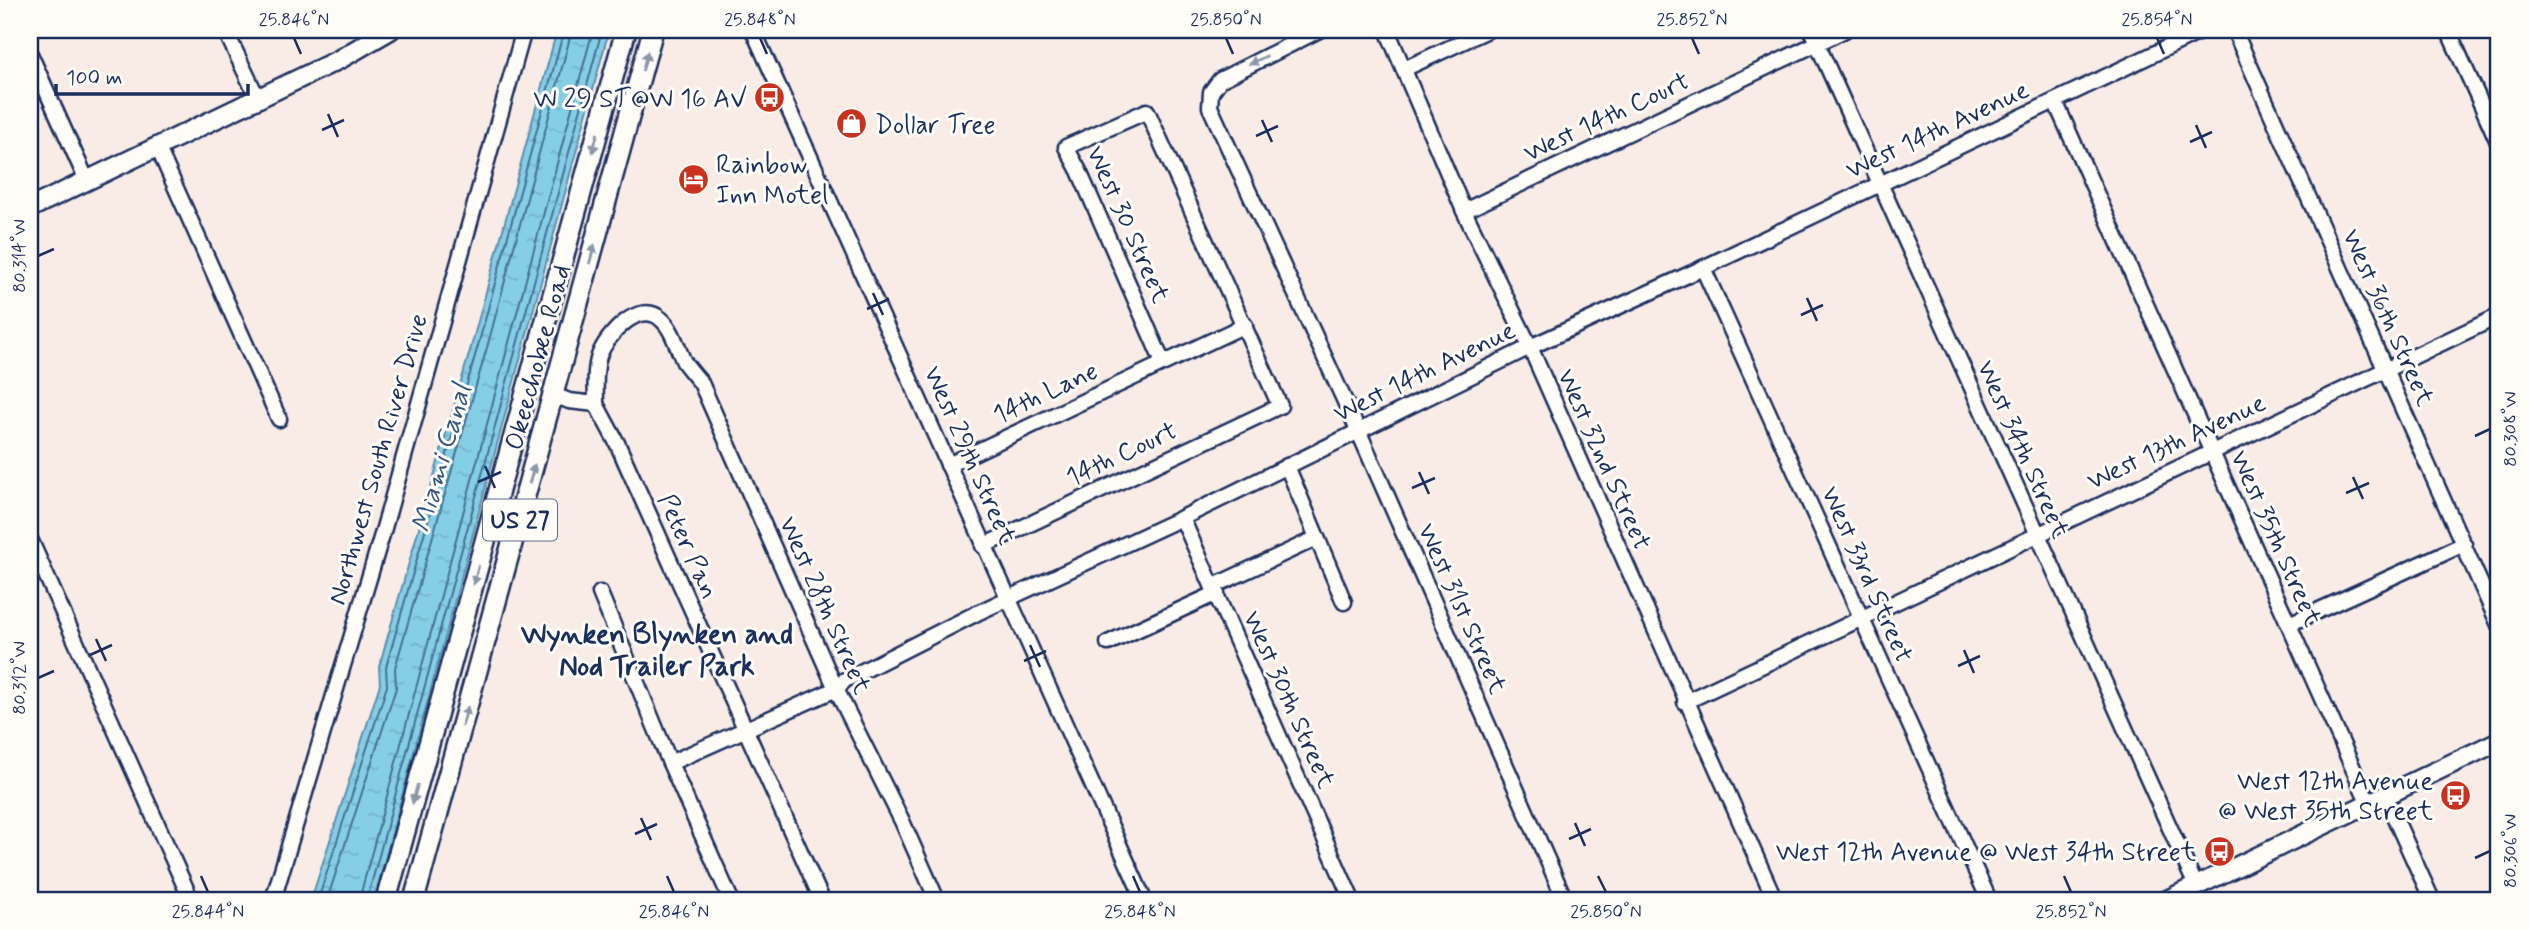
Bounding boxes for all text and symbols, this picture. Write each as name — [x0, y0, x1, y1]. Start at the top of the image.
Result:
text: 25.846°N — [259, 8, 329, 32]
text: 25.848°N — [724, 8, 796, 32]
text: 25.850°N — [1190, 8, 1262, 32]
text: 25.852°N — [1656, 8, 1728, 32]
text: 25.854°N — [2121, 8, 2193, 32]
one-way arrow — [640, 49, 651, 71]
scale bar — [56, 52, 248, 96]
one-way arrow — [1248, 54, 1268, 65]
text: 100 m — [66, 64, 122, 92]
street label: West 14th Court — [1518, 65, 1695, 171]
street label: West 14th Avenue — [1841, 73, 2035, 188]
bus stop icon: W 29 ST@W 16 AV — [753, 81, 787, 115]
place label: W 29 ST@W 16 AV — [533, 83, 747, 117]
shop icon: Dollar Tree — [835, 107, 869, 141]
place label: Dollar Tree — [875, 109, 996, 143]
one-way arrow — [589, 133, 599, 154]
street label: West 30 Street — [1077, 141, 1177, 309]
place label: Rainbow Inn Motel — [716, 149, 828, 213]
hotel icon: Rainbow Inn Motel — [676, 162, 710, 196]
text: 80.314°W — [8, 219, 32, 293]
street label: West 36th Street — [2333, 224, 2441, 411]
one-way arrow — [587, 243, 598, 265]
street label: Okeechobee Road — [498, 261, 580, 454]
street label: Northwest South River Drive — [321, 310, 437, 609]
street label: West 14th Avenue — [1328, 314, 1522, 432]
street label: 14th Lane — [988, 355, 1104, 433]
street label: West 34th Street — [1968, 356, 2077, 544]
street label: West 29th Street — [915, 361, 1024, 550]
street label: West 32nd Street — [1548, 364, 1658, 556]
water label: Miami Canal — [404, 378, 482, 537]
street label: West 13th Avenue — [2082, 386, 2272, 499]
text: 80.308°W — [2499, 391, 2523, 467]
street label: 14th Court — [1061, 414, 1183, 495]
street label: West 35th Street — [2221, 445, 2329, 632]
one-way arrow — [528, 463, 538, 484]
street label: West 33rd Street — [1812, 481, 1920, 668]
street label: Peter Pan — [649, 489, 725, 605]
road number: US 27 — [483, 500, 557, 540]
street label: West 28th Street — [770, 512, 878, 700]
street label: West 31st Street — [1408, 518, 1514, 699]
one-way arrow — [470, 565, 480, 586]
street label: West 30th Street — [1234, 606, 1342, 794]
district label: Wynken Blynken and Nod Trailer Park — [521, 617, 793, 686]
text: 80.312°W — [8, 641, 32, 715]
one-way arrow — [460, 705, 471, 727]
place label: West 12th Avenue @ West 35th Street — [2218, 765, 2433, 829]
bus stop icon: West 12th Avenue @ West 35th Street — [2439, 778, 2473, 812]
one-way arrow — [410, 784, 420, 805]
text: 80.306°W — [2499, 814, 2523, 888]
bus stop icon: West 12th Avenue @ West 34th Street — [2202, 834, 2236, 868]
place label: West 12th Avenue @ West 34th Street — [1776, 836, 2196, 870]
text: 25.844°N — [172, 900, 244, 924]
text: 25.846°N — [639, 900, 709, 924]
text: 25.848°N — [1104, 900, 1176, 924]
text: 25.850°N — [1570, 900, 1642, 924]
text: 25.852°N — [2035, 900, 2107, 924]

